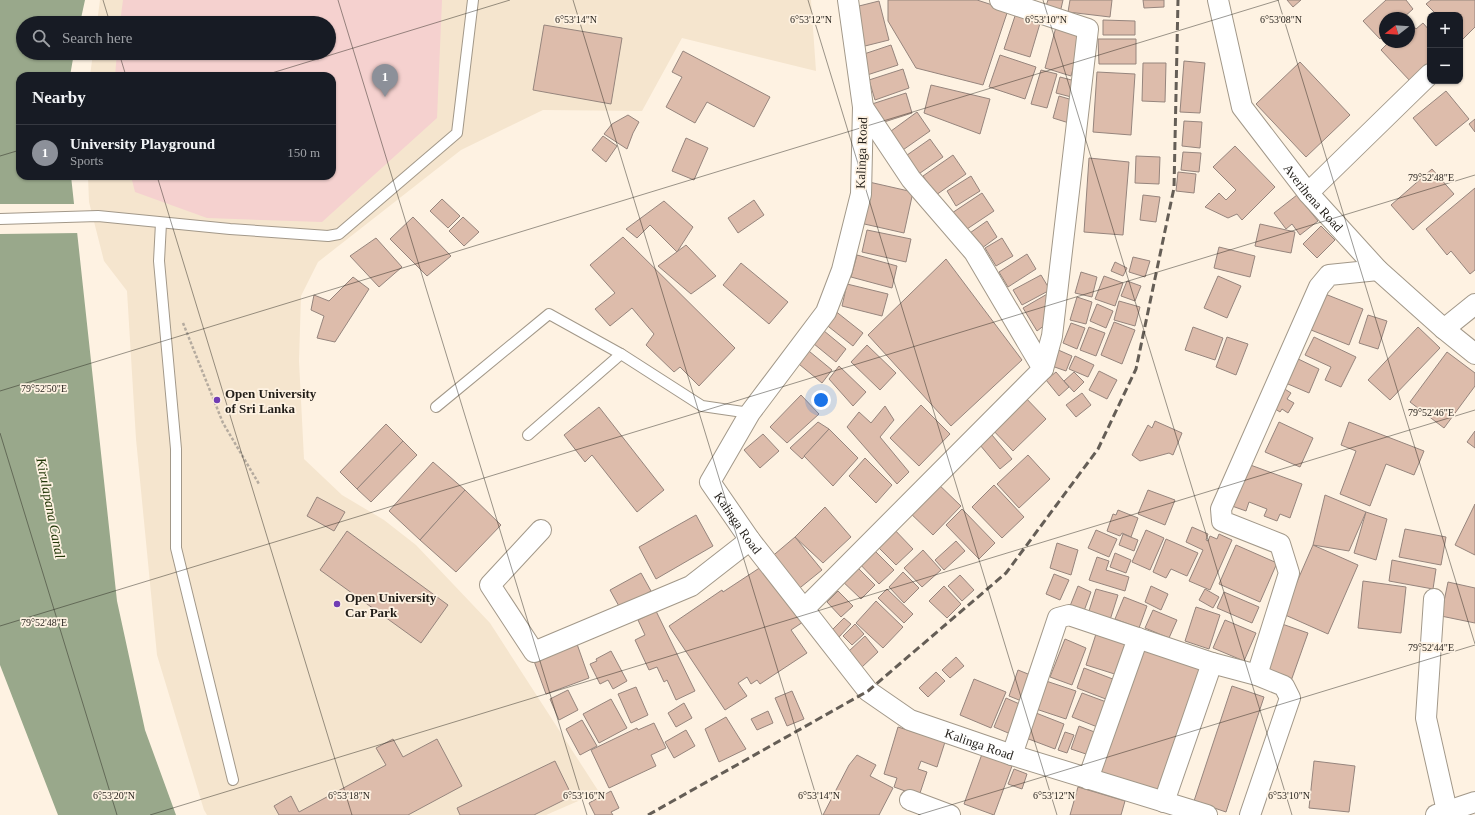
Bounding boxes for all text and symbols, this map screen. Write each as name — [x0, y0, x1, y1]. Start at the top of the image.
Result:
north arrow — [1379, 12, 1415, 48]
map controls — [1427, 12, 1463, 84]
button: + — [1427, 12, 1463, 48]
text: 6°53'14"N — [555, 14, 597, 25]
text: 6°53'12"N — [790, 14, 832, 25]
text: 6°53'10"N — [1025, 14, 1067, 25]
text: 6°53'08"N — [1260, 14, 1302, 25]
search box — [16, 16, 336, 60]
icon: search — [30, 27, 52, 49]
text: Search here — [62, 30, 132, 46]
button: − — [1427, 48, 1463, 84]
pin: 1 — [372, 64, 398, 97]
text: Nearby — [32, 88, 86, 107]
street label: Kalinga Road — [853, 116, 870, 189]
text: University Playground — [70, 136, 215, 152]
text: 1 — [42, 145, 48, 160]
text: 150 m — [287, 145, 320, 160]
text: Sports — [70, 153, 103, 168]
street label: Averihena Road — [1280, 161, 1346, 235]
text: 79°52'48"E — [1408, 172, 1454, 183]
text: 79°52'50"E — [21, 383, 67, 394]
place label: Open University of Sri Lanka — [225, 386, 317, 416]
your location — [811, 390, 831, 410]
marker: Open University of Sri Lanka — [212, 395, 222, 405]
text: 79°52'46"E — [1408, 407, 1454, 418]
water label: Kirulapana Canal — [33, 455, 68, 560]
street label: Kalinga Road — [711, 489, 765, 557]
place label: Open University Car Park — [345, 590, 437, 620]
marker: Open University Car Park — [332, 599, 342, 609]
text: 79°52'48"E — [21, 617, 67, 628]
text: 79°52'44"E — [1408, 642, 1454, 653]
street label: Kalinga Road — [943, 726, 1016, 763]
text: 6°53'20"N — [93, 790, 135, 801]
text: 6°53'18"N — [328, 790, 370, 801]
text: 6°53'16"N — [563, 790, 605, 801]
text: 6°53'14"N — [798, 790, 840, 801]
text: 6°53'12"N — [1033, 790, 1075, 801]
text: 6°53'10"N — [1268, 790, 1310, 801]

